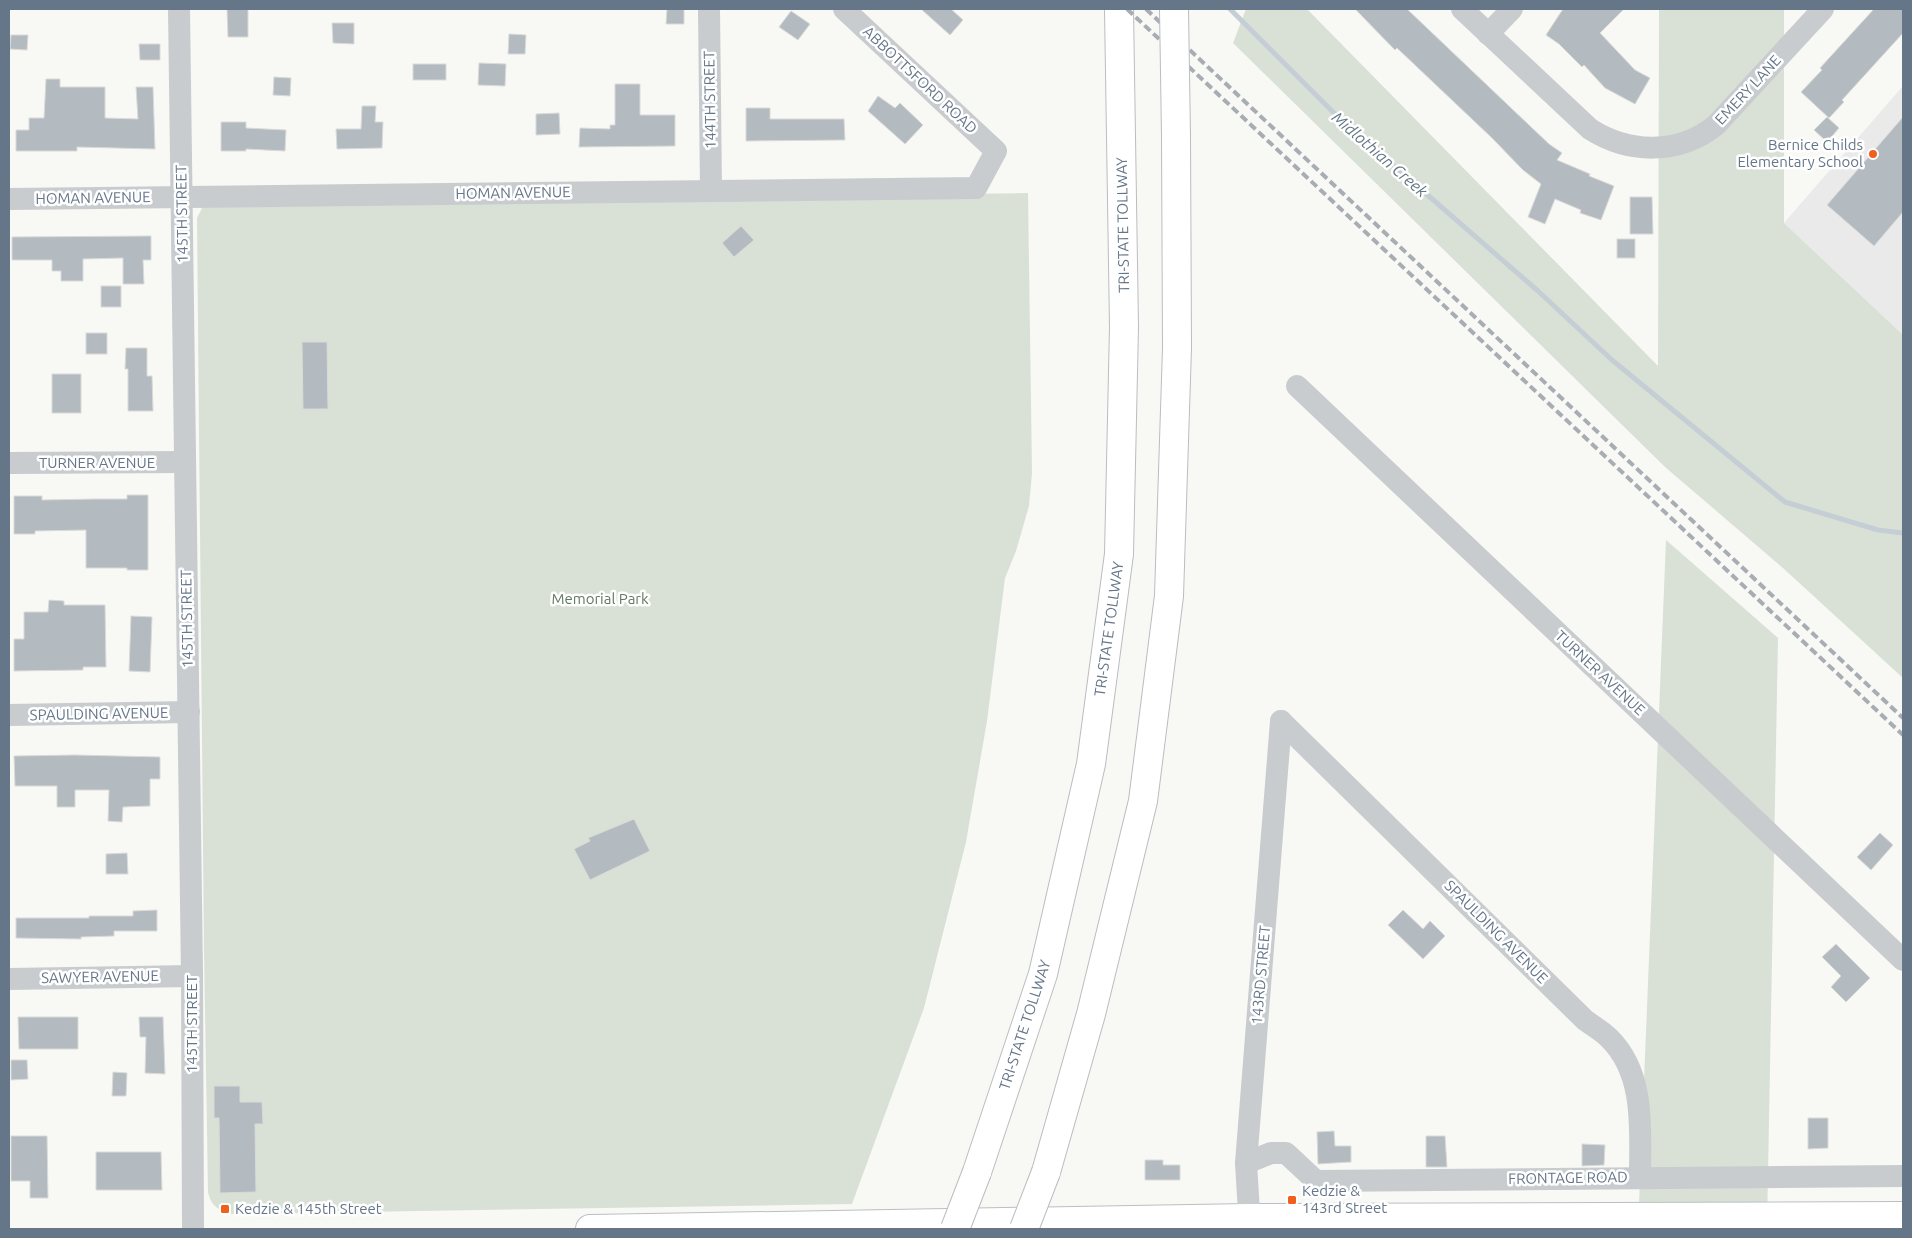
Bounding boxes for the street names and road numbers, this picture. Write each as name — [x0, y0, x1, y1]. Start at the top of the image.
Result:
street label: ABBOTTSFORD ROAD — [860, 23, 981, 137]
street label: 144TH STREET — [700, 50, 719, 149]
street label: EMERY LANE — [1711, 52, 1784, 128]
street label: TRI-STATE TOLLWAY — [1113, 157, 1132, 293]
street label: 145TH STREET — [172, 164, 191, 263]
street label: HOMAN AVENUE — [455, 183, 571, 202]
street label: HOMAN AVENUE — [35, 188, 151, 207]
street label: TURNER AVENUE — [39, 454, 155, 471]
street label: TRI-STATE TOLLWAY — [1091, 560, 1126, 697]
street label: 145TH STREET — [177, 569, 196, 668]
street label: TURNER AVENUE — [1552, 627, 1649, 718]
street label: SPAULDING AVENUE — [30, 704, 168, 723]
street label: SPAULDING AVENUE — [1441, 877, 1551, 987]
street label: 143RD STREET — [1248, 924, 1273, 1025]
street label: TRI-STATE TOLLWAY — [995, 957, 1054, 1092]
street label: SAWYER AVENUE — [41, 967, 159, 986]
street label: 145TH STREET — [183, 974, 200, 1073]
street label: FRONTAGE ROAD — [1508, 1168, 1628, 1187]

